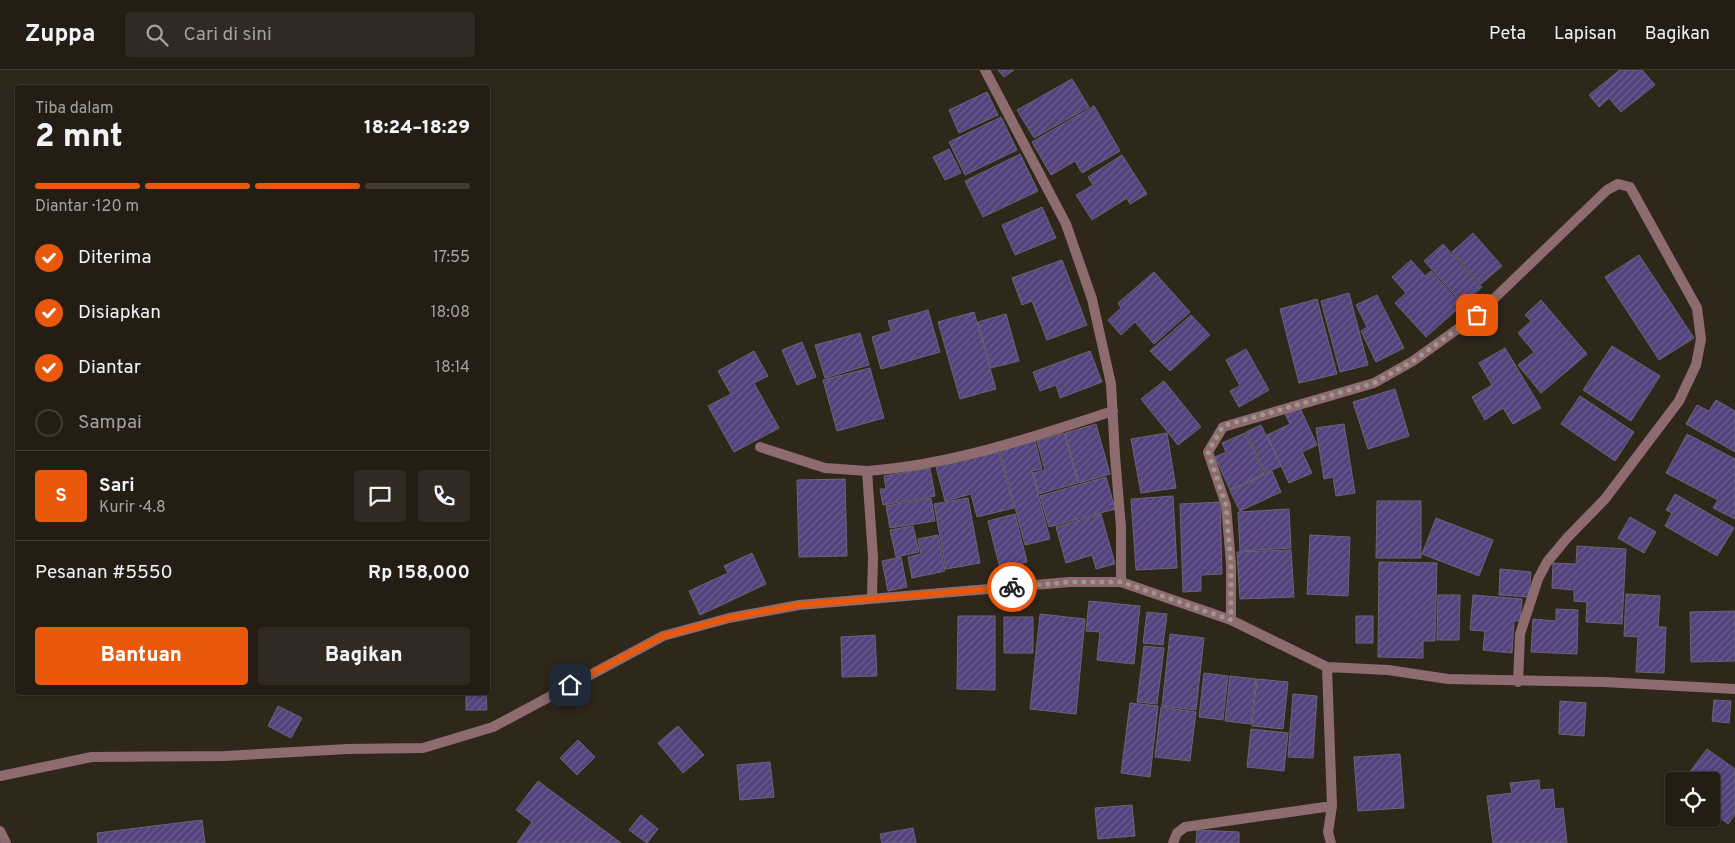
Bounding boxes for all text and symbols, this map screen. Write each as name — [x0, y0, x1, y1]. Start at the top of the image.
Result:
search box — [125, 12, 475, 57]
text: Zuppa — [25, 20, 95, 50]
icon: search — [143, 21, 171, 49]
text: Cari di sini — [183, 23, 272, 47]
text: Peta — [1489, 23, 1526, 46]
text: Lapisan — [1554, 23, 1617, 46]
text: Bagikan — [1645, 23, 1710, 46]
text: Tiba dalam — [35, 99, 114, 119]
text: 18:24–18:29 — [364, 116, 470, 140]
text: 2 mnt — [35, 118, 123, 158]
text: Diantar · 120 m — [35, 197, 139, 217]
icon: check — [35, 244, 63, 272]
text: Diterima — [78, 246, 152, 270]
text: 17:55 — [433, 248, 470, 268]
pin — [1456, 294, 1498, 336]
icon: check — [35, 299, 63, 327]
text: Disiapkan — [78, 301, 161, 325]
icon: bag — [1463, 301, 1491, 329]
text: 18:08 — [431, 303, 470, 323]
icon: check — [35, 354, 63, 382]
text: Diantar — [78, 356, 141, 380]
text: 18:14 — [435, 358, 470, 378]
text: Sampai — [78, 411, 142, 435]
button: chat — [354, 470, 406, 522]
button: phone — [418, 470, 470, 522]
text: Sari — [99, 474, 135, 498]
text: S — [55, 484, 67, 508]
text: Kurir · 4.8 — [99, 498, 166, 518]
text: Pesanan #5550 — [35, 561, 173, 585]
text: Rp 158,000 — [368, 561, 470, 585]
courier — [987, 562, 1037, 612]
icon: bike — [998, 573, 1026, 601]
button: Bantuan — [35, 627, 248, 685]
button: Bagikan — [258, 627, 470, 685]
pin — [549, 664, 591, 706]
icon: home — [556, 671, 584, 699]
map controls — [1665, 772, 1720, 827]
button: locate — [1665, 772, 1720, 827]

